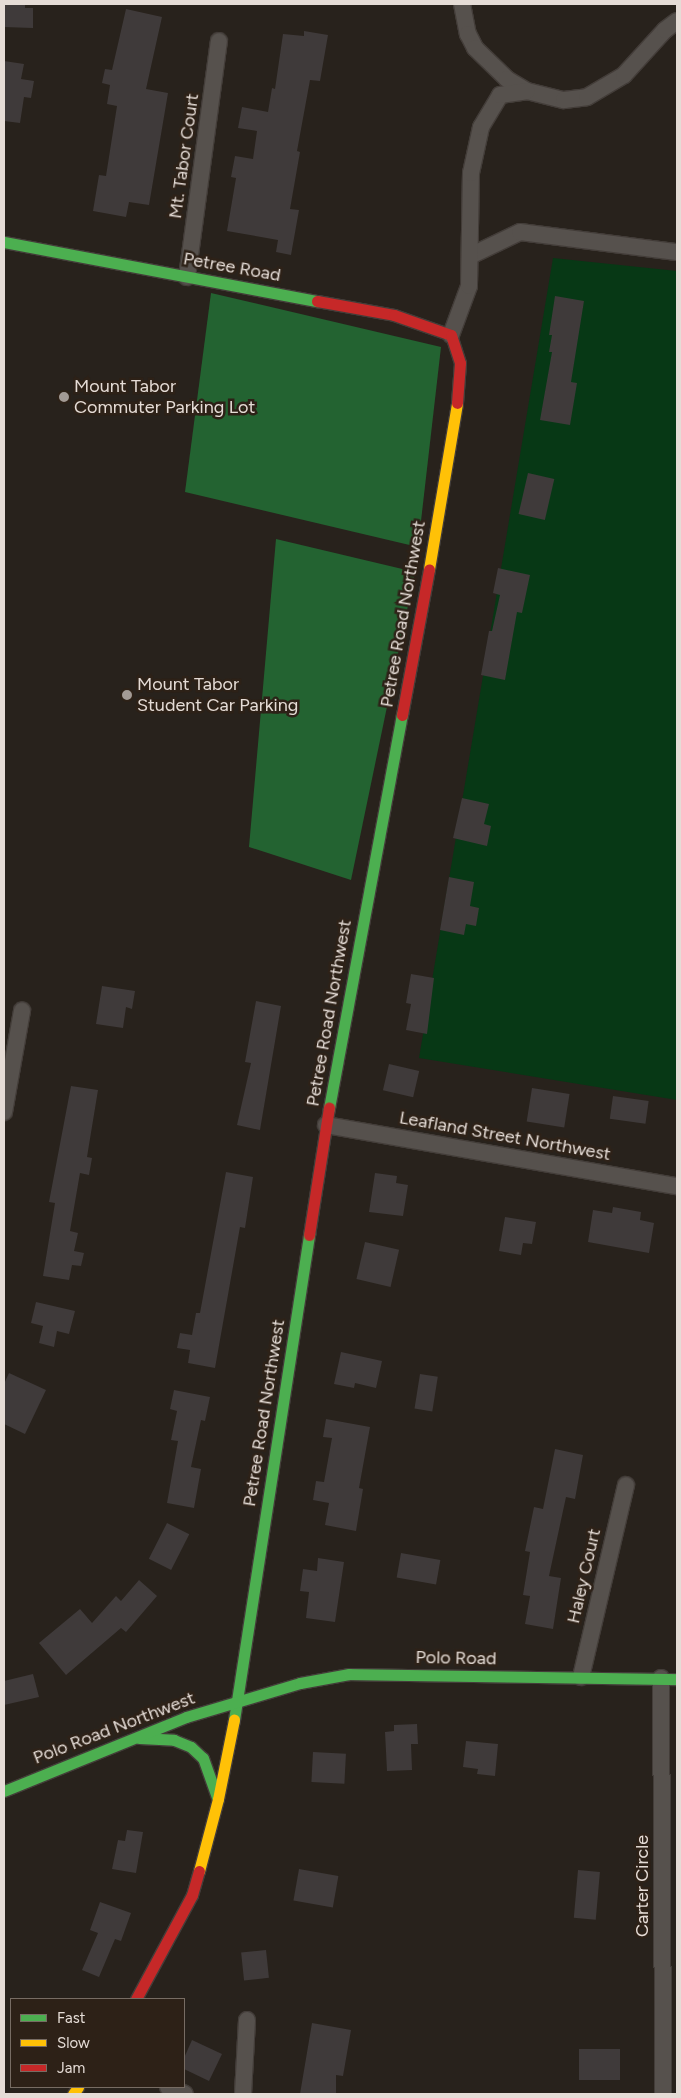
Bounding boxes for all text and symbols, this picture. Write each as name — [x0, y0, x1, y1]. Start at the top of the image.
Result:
street label: Mt. Tabor Court — [165, 92, 203, 220]
street label: Petree Road — [182, 248, 282, 286]
place label: Mount Tabor Commuter Parking Lot — [74, 376, 255, 418]
marker: Mount Tabor Commuter Parking Lot — [58, 391, 70, 403]
street label: Petree Road Northwest — [376, 519, 430, 709]
place label: Mount Tabor Student Car Parking — [137, 674, 298, 716]
marker: Mount Tabor Student Car Parking — [121, 689, 133, 701]
street label: Petree Road Northwest — [302, 918, 356, 1108]
street label: Leafland Street Northwest — [398, 1107, 612, 1165]
street label: Petree Road Northwest — [239, 1318, 289, 1508]
street label: Haley Court — [563, 1527, 605, 1625]
street label: Polo Road — [415, 1646, 497, 1670]
street label: Polo Road Northwest — [30, 1687, 198, 1769]
street label: Carter Circle — [631, 1835, 653, 1937]
legend — [10, 1998, 185, 2088]
text: Fast — [57, 2009, 85, 2027]
text: Slow — [57, 2034, 90, 2052]
text: Jam — [57, 2059, 85, 2077]

